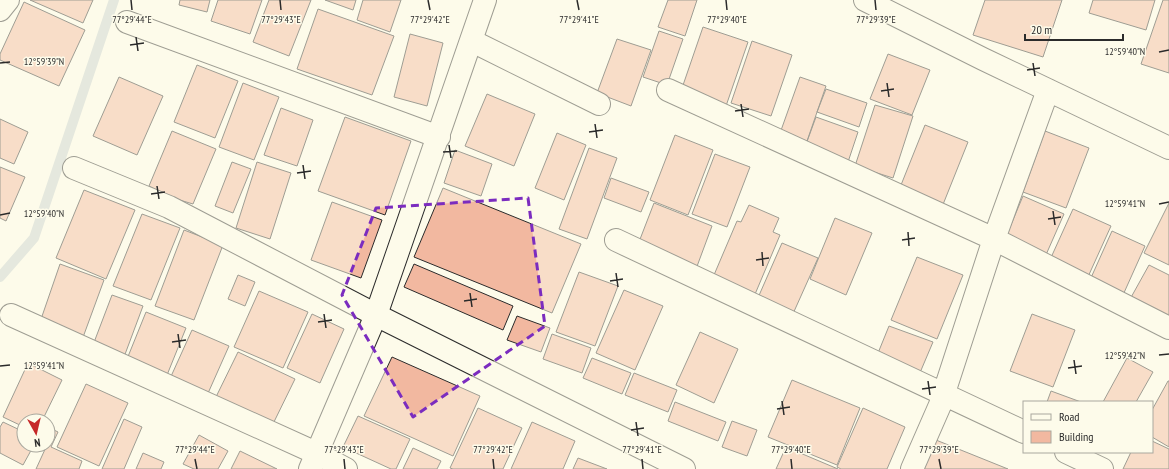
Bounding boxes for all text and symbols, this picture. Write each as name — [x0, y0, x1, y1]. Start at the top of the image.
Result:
text: 77°29'44"E — [112, 13, 152, 26]
text: 77°29'43"E — [261, 13, 301, 26]
text: 77°29'42"E — [410, 13, 450, 26]
text: 77°29'41"E — [559, 13, 599, 26]
text: 77°29'40"E — [707, 13, 747, 26]
text: 77°29'39"E — [856, 13, 896, 26]
scale bar — [1025, 16, 1123, 42]
text: 20 m — [1031, 22, 1052, 37]
text: 12°59'40"N — [1105, 45, 1145, 58]
text: 12°59'39"N — [24, 55, 64, 68]
text: 12°59'41"N — [1105, 197, 1145, 210]
text: 12°59'40"N — [24, 207, 64, 220]
text: 12°59'42"N — [1105, 349, 1145, 362]
text: 12°59'41"N — [24, 359, 64, 372]
legend — [1023, 401, 1153, 453]
text: Road — [1059, 409, 1079, 424]
north arrow — [16, 413, 56, 453]
text: Building — [1059, 429, 1094, 444]
text: N — [33, 436, 41, 450]
text: 77°29'44"E — [175, 443, 215, 456]
text: 77°29'43"E — [324, 443, 364, 456]
text: 77°29'42"E — [473, 443, 513, 456]
text: 77°29'41"E — [622, 443, 662, 456]
text: 77°29'40"E — [771, 443, 811, 456]
text: 77°29'39"E — [919, 443, 959, 456]

